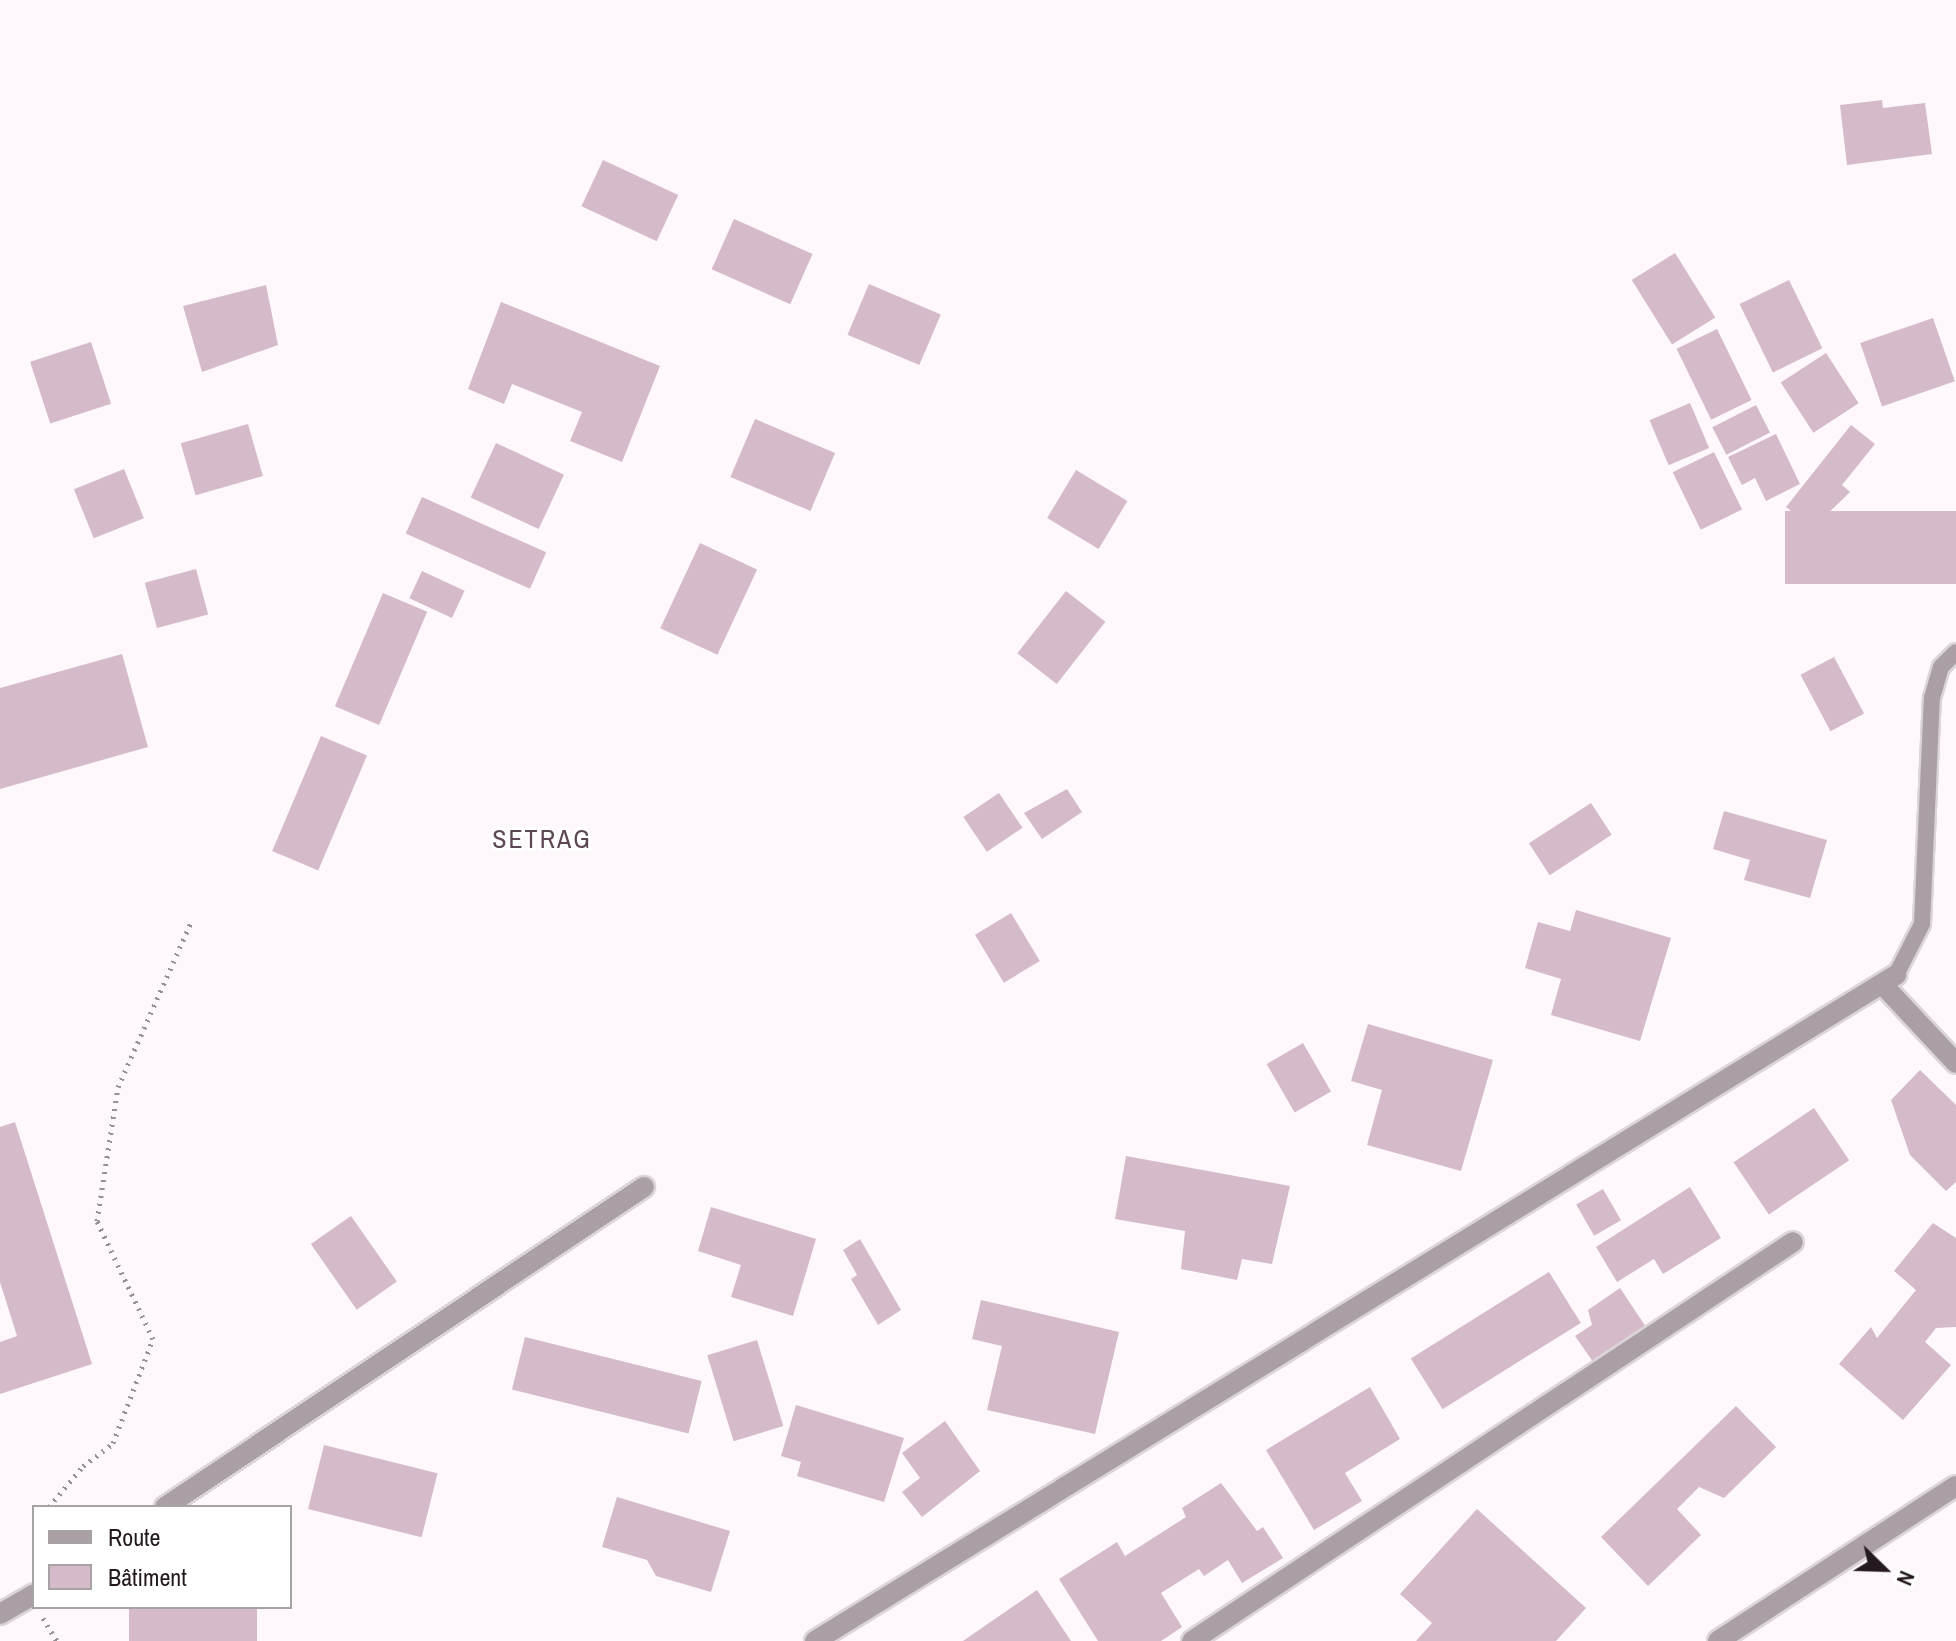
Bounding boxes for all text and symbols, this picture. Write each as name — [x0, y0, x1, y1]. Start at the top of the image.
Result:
district label: SETRAG — [492, 823, 592, 855]
legend — [32, 1505, 292, 1609]
text: Route — [108, 1521, 161, 1553]
north arrow — [1844, 1529, 1924, 1609]
text: Bâtiment — [108, 1561, 187, 1593]
text: N — [1890, 1567, 1922, 1590]

